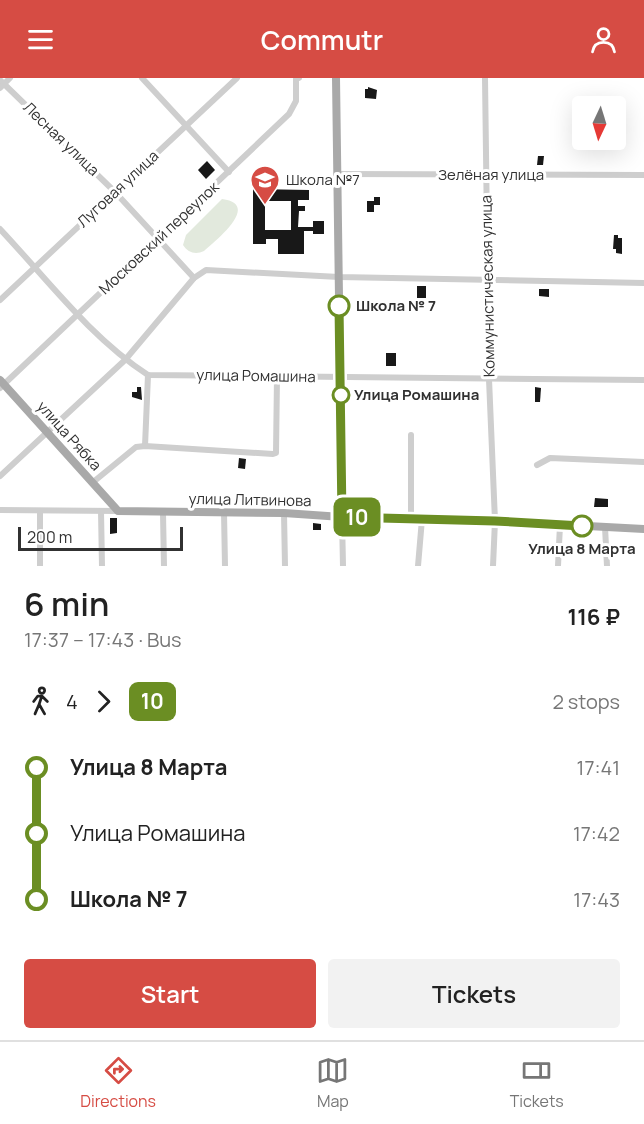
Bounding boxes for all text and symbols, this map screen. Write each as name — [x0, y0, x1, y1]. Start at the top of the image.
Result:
text: Commutr — [261, 21, 383, 58]
icon: menu — [24, 23, 57, 56]
icon: person — [587, 23, 620, 56]
north arrow — [572, 96, 626, 150]
map controls — [572, 96, 626, 150]
street label: Лесная улица — [19, 97, 104, 180]
street label: Луговая улица — [72, 145, 163, 232]
school or university icon: Школа №7 — [249, 164, 281, 206]
street label: Зелёная улица — [438, 164, 544, 185]
place label: Школа №7 — [286, 169, 360, 190]
street label: Московский переулок — [94, 176, 224, 299]
street label: Коммунистическая улица — [475, 195, 500, 377]
marker: Школа № 7 — [328, 295, 350, 317]
place label: Школа № 7 — [356, 295, 436, 316]
street label: улица Ромашина — [196, 364, 316, 387]
place label: Улица Ромашина — [354, 384, 479, 405]
marker: Улица Ромашина — [332, 386, 350, 404]
street label: улица Рябка — [32, 396, 106, 475]
street label: улица Литвинова — [188, 488, 312, 511]
line badge: 10 — [330, 498, 384, 536]
text: 10 — [345, 503, 369, 531]
marker: Улица 8 Марта — [571, 515, 593, 537]
scale bar — [18, 524, 183, 552]
text: 200 m — [27, 526, 72, 548]
place label: Улица 8 Марта — [528, 538, 636, 559]
text: 6 min — [24, 581, 109, 626]
text: 116 ₽ — [568, 602, 620, 632]
text: 17:37 – 17:43 · Bus — [24, 626, 182, 653]
icon: walk — [24, 685, 57, 718]
icon: forward — [87, 685, 120, 718]
text: 10 — [141, 687, 164, 715]
text: 4 — [66, 688, 78, 715]
text: 2 stops — [552, 688, 620, 715]
text: Улица 8 Марта — [70, 752, 227, 782]
text: 17:41 — [577, 754, 620, 781]
text: Улица Ромашина — [70, 818, 246, 848]
text: 17:42 — [573, 820, 620, 847]
text: Школа № 7 — [70, 884, 187, 914]
text: 17:43 — [573, 886, 620, 913]
button: Start — [24, 959, 316, 1028]
button: Tickets — [328, 959, 620, 1028]
tab: Directions — [80, 1054, 156, 1112]
tab: Map — [316, 1054, 349, 1112]
tab: Tickets — [510, 1054, 564, 1112]

